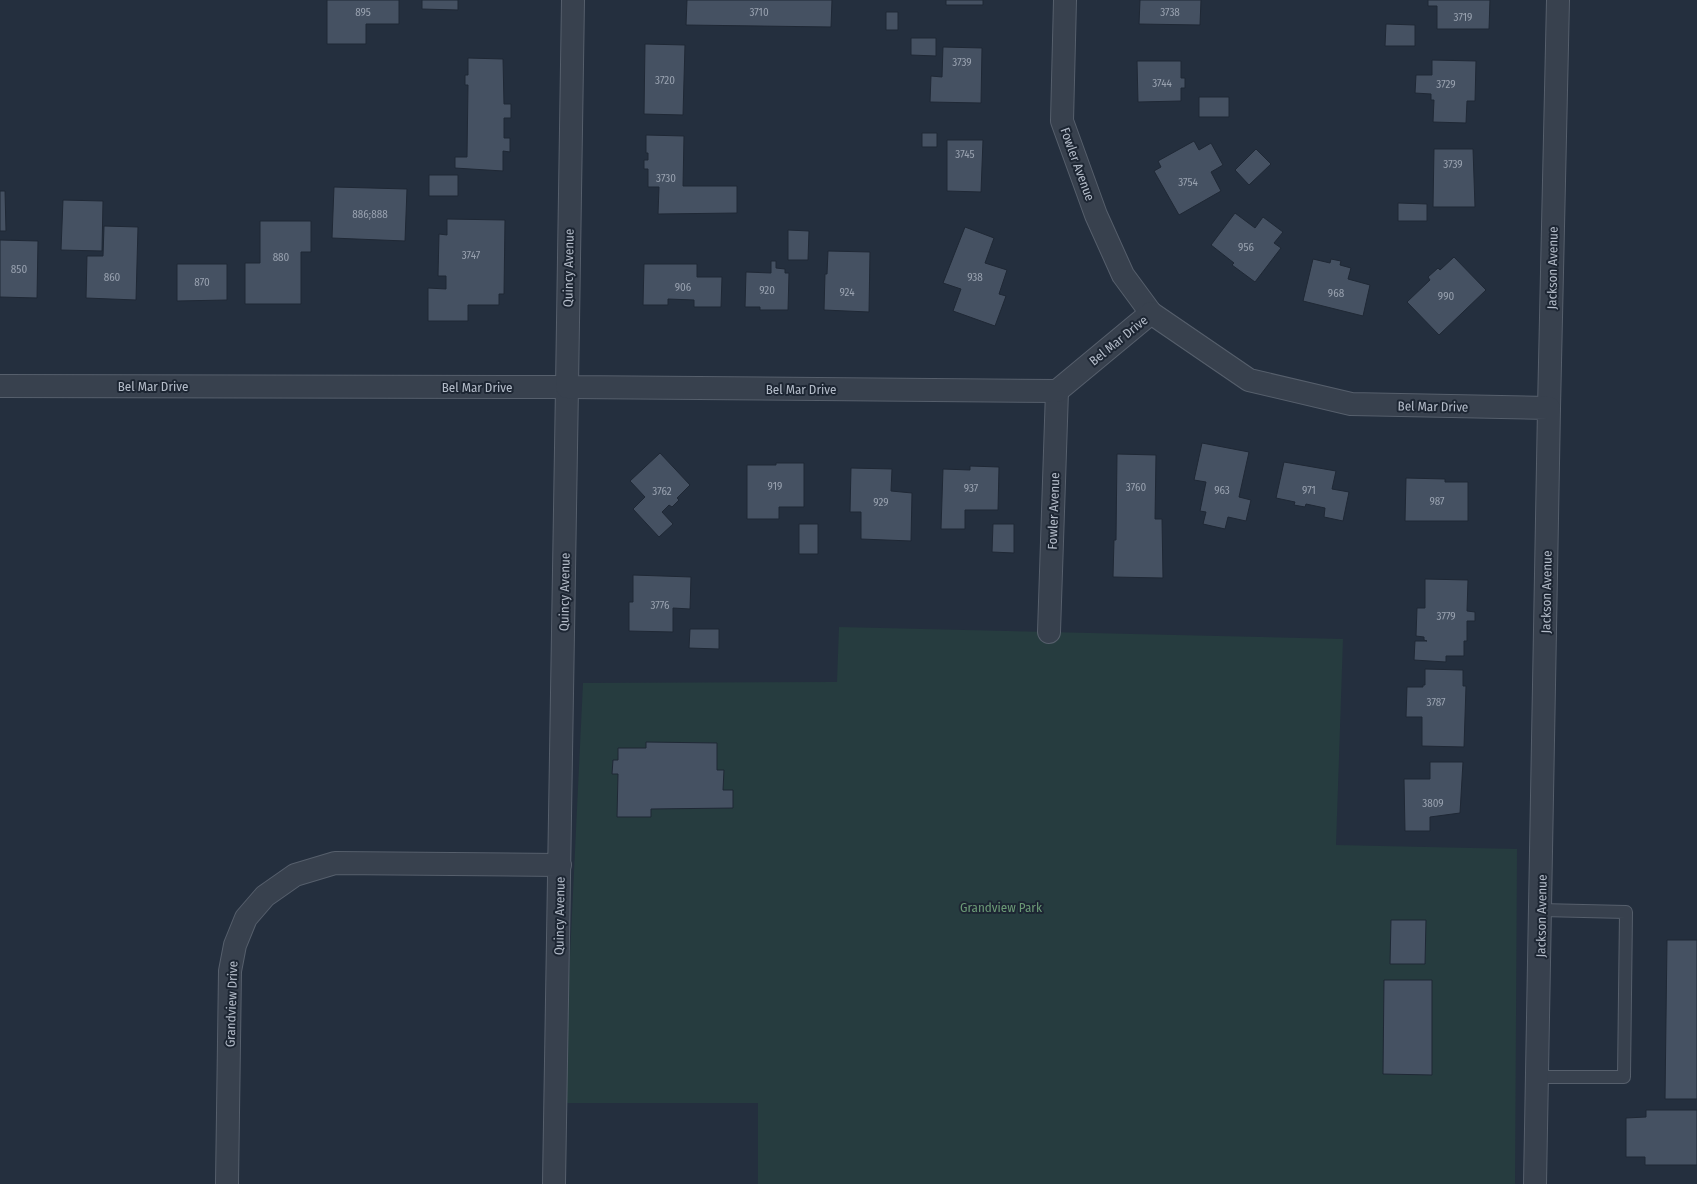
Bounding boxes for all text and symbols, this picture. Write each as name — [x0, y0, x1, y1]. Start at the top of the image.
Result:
house number: 895 — [355, 6, 371, 19]
house number: 3710 — [749, 6, 769, 19]
house number: 3738 — [1160, 6, 1180, 19]
house number: 3719 — [1454, 11, 1472, 24]
house number: 3739 — [952, 56, 972, 69]
house number: 3720 — [655, 74, 675, 87]
house number: 3744 — [1152, 77, 1172, 90]
house number: 3729 — [1436, 78, 1456, 91]
street label: Fowler Avenue — [1057, 125, 1098, 203]
house number: 3745 — [955, 148, 975, 161]
house number: 3739 — [1443, 158, 1463, 171]
house number: 3730 — [656, 172, 676, 185]
house number: 3754 — [1178, 176, 1198, 189]
house number: 886;888 — [352, 208, 388, 221]
street label: Jackson Avenue — [1544, 226, 1561, 310]
street label: Quincy Avenue — [560, 229, 577, 307]
house number: 956 — [1238, 241, 1254, 254]
house number: 3747 — [462, 249, 481, 262]
house number: 880 — [273, 251, 290, 264]
house number: 850 — [11, 263, 27, 276]
house number: 860 — [104, 271, 121, 284]
house number: 938 — [967, 271, 983, 284]
house number: 870 — [194, 276, 210, 289]
house number: 906 — [675, 281, 692, 294]
house number: 920 — [759, 284, 775, 297]
house number: 924 — [839, 286, 855, 299]
house number: 968 — [1328, 287, 1345, 300]
house number: 990 — [1438, 290, 1454, 303]
street label: Bel Mar Drive — [1086, 312, 1151, 368]
street label: Bel Mar Drive — [118, 379, 188, 394]
street label: Bel Mar Drive — [442, 380, 512, 395]
street label: Bel Mar Drive — [766, 382, 836, 397]
street label: Bel Mar Drive — [1397, 398, 1468, 415]
street label: Fowler Avenue — [1045, 472, 1062, 550]
house number: 919 — [768, 480, 782, 493]
house number: 3760 — [1126, 481, 1146, 494]
house number: 937 — [964, 482, 979, 495]
house number: 963 — [1214, 484, 1230, 497]
house number: 971 — [1302, 484, 1316, 497]
house number: 3762 — [652, 485, 672, 498]
house number: 987 — [1429, 495, 1445, 508]
house number: 929 — [873, 496, 889, 509]
street label: Jackson Avenue — [1538, 550, 1555, 634]
street label: Quincy Avenue — [556, 553, 573, 631]
house number: 3776 — [650, 599, 670, 612]
house number: 3779 — [1436, 610, 1456, 623]
house number: 3787 — [1427, 696, 1446, 709]
house number: 3809 — [1422, 797, 1444, 810]
street label: Jackson Avenue — [1533, 874, 1550, 958]
street label: Quincy Avenue — [551, 877, 568, 955]
park label: Grandview Park — [960, 900, 1043, 915]
street label: Grandview Drive — [222, 961, 241, 1047]

